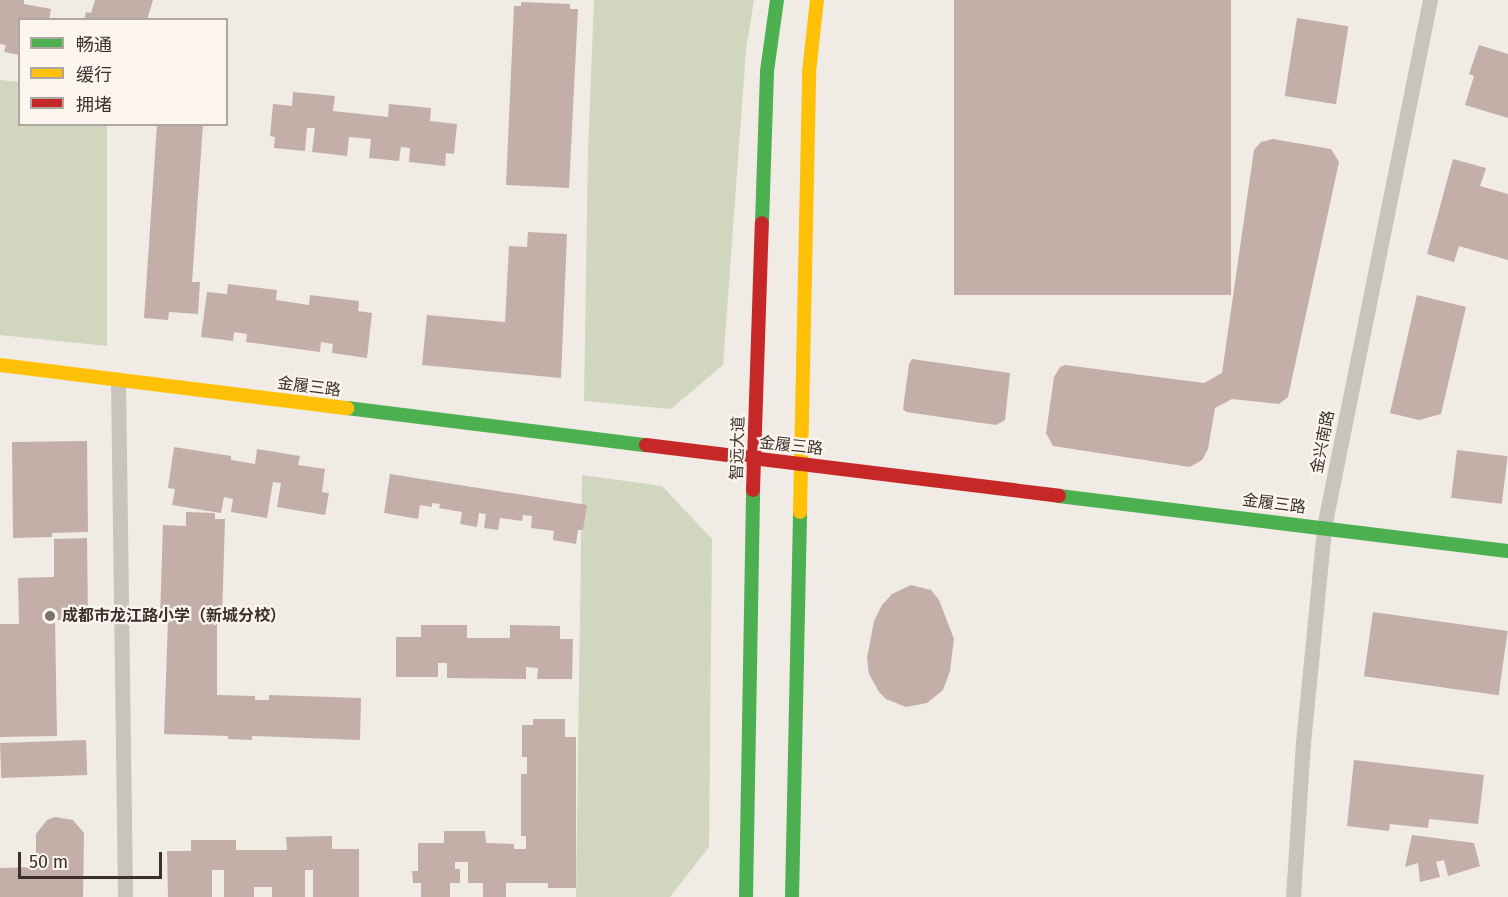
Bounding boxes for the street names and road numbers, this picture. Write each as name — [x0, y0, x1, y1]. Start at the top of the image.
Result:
street label: 金履三路 — [276, 374, 342, 400]
street label: 金兴南路 — [1307, 409, 1339, 475]
street label: 智远大道 — [727, 416, 749, 480]
street label: 金履三路 — [758, 433, 824, 459]
street label: 金履三路 — [1241, 491, 1307, 517]

